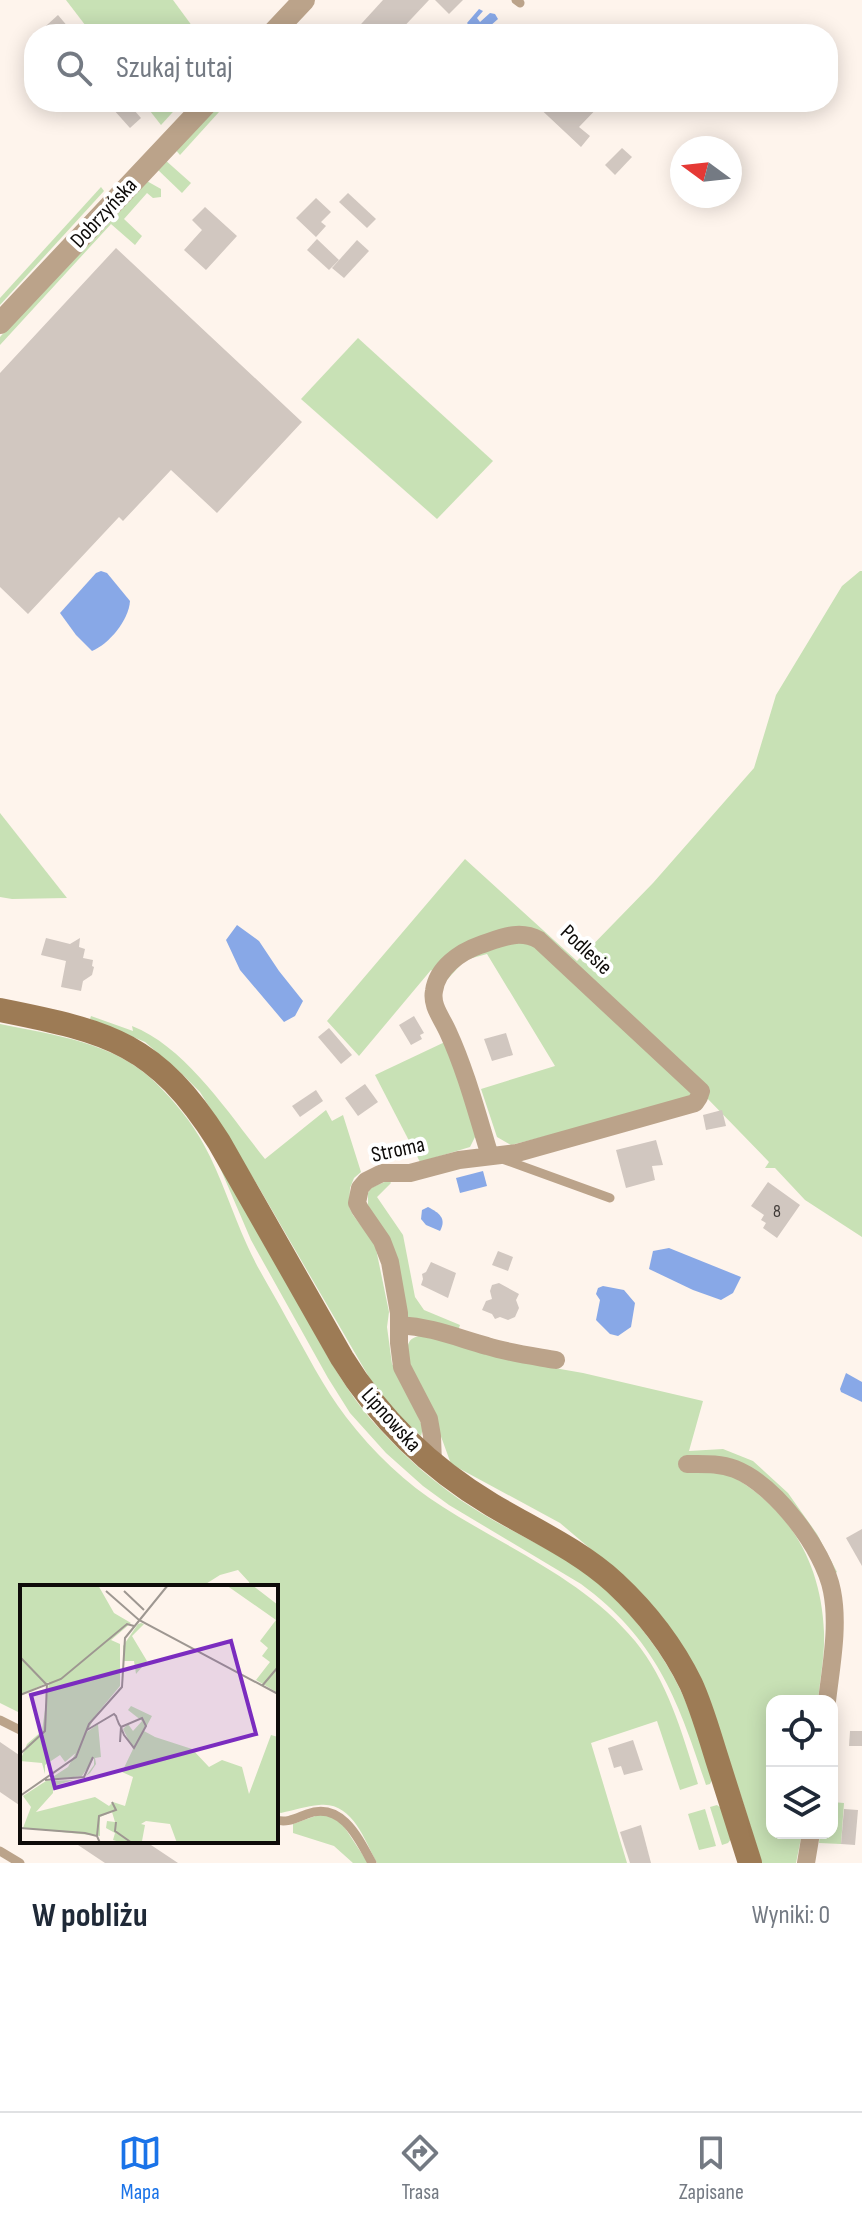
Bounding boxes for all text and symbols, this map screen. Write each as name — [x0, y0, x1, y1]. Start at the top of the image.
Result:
search box — [24, 24, 838, 112]
icon: search — [52, 46, 96, 90]
text: Szukaj tutaj — [116, 50, 233, 86]
north arrow — [670, 136, 742, 208]
street label: Dobrzyńska — [65, 172, 143, 254]
street label: Podlesie — [554, 919, 618, 981]
street label: Stroma — [369, 1131, 427, 1169]
house number: 8 — [773, 1201, 781, 1222]
street label: Lipnowska — [355, 1382, 427, 1458]
inset map — [20, 1585, 278, 1843]
map controls — [766, 1695, 838, 1839]
button: locate — [766, 1695, 838, 1767]
button: layers — [766, 1767, 838, 1839]
text: W pobliżu — [32, 1895, 148, 1936]
text: Wyniki: 0 — [752, 1900, 830, 1931]
tab: Mapa — [118, 2131, 162, 2206]
tab: Trasa — [398, 2131, 442, 2206]
tab: Zapisane — [679, 2131, 744, 2206]

